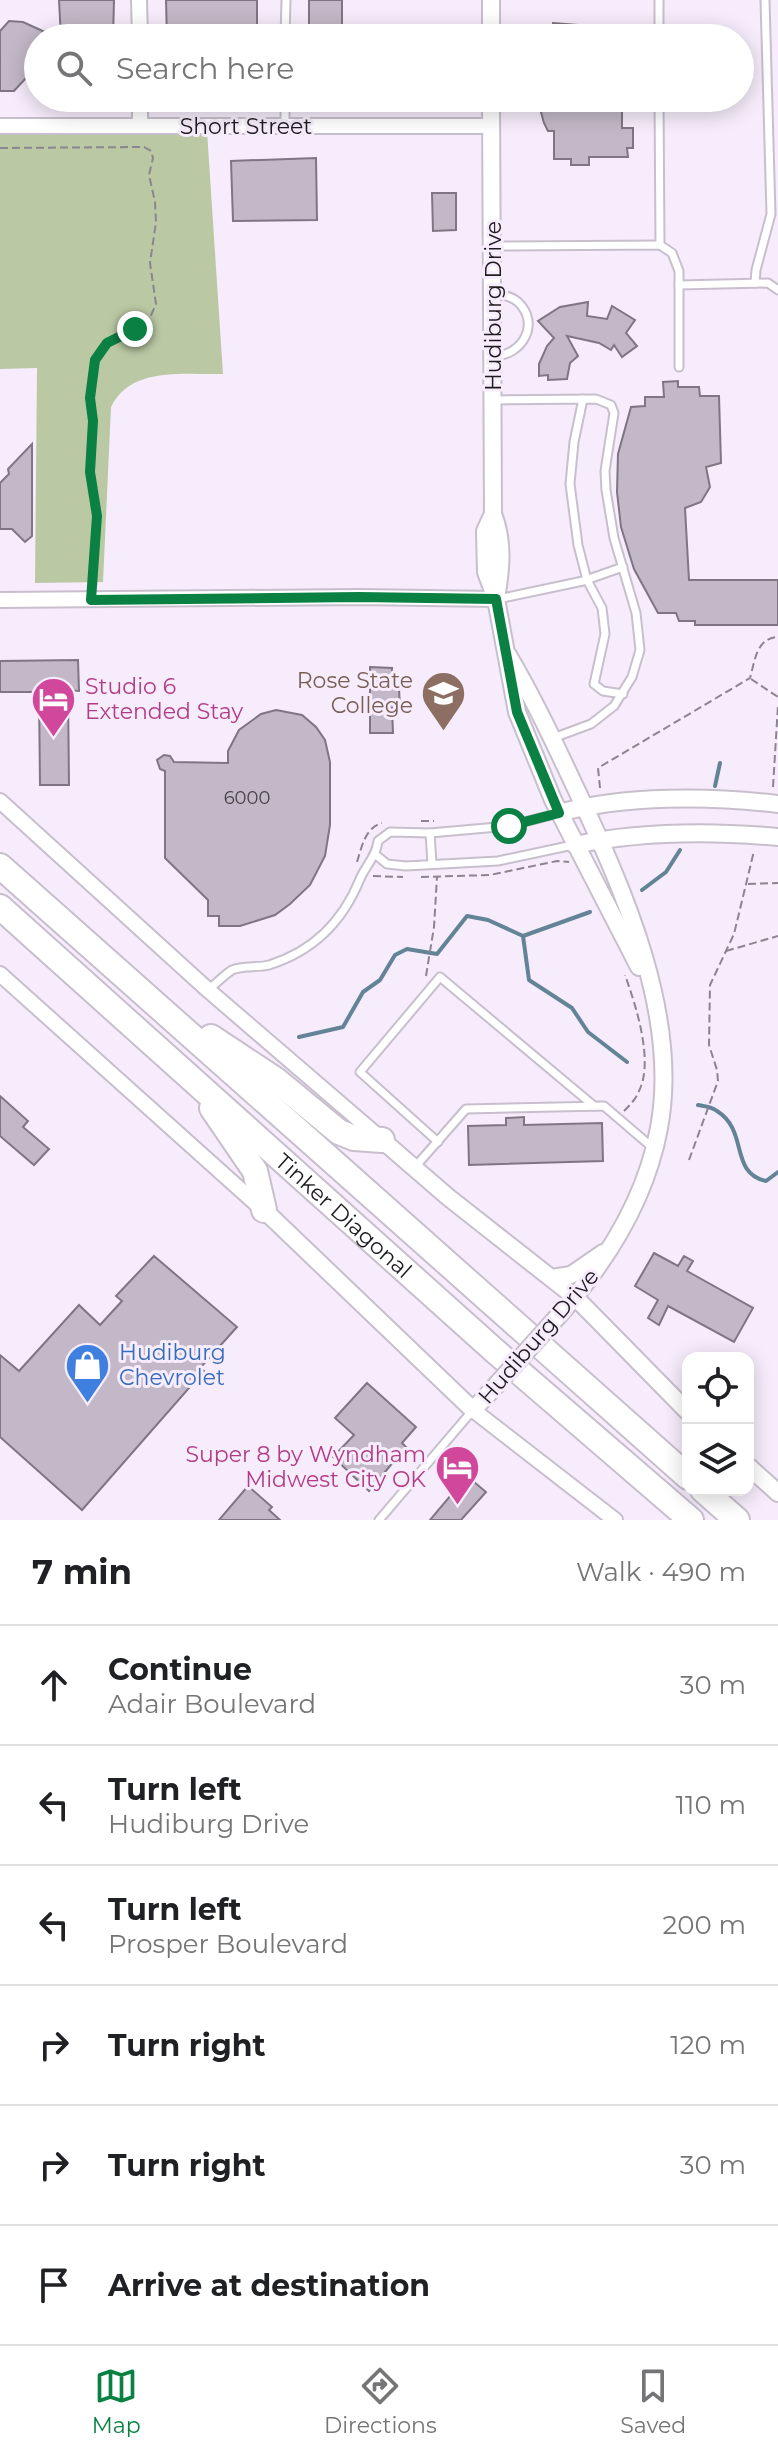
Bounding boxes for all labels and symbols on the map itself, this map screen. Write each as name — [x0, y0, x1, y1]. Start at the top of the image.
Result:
street label: Short Street — [180, 113, 312, 140]
street label: Hudiburg Drive — [480, 221, 507, 391]
route end — [117, 311, 153, 347]
place label: Rose State College — [297, 667, 413, 719]
school or university icon: Rose State College — [420, 669, 468, 732]
place label: Studio 6 Extended Stay — [85, 673, 243, 725]
hotel icon: Studio 6 Extended Stay — [30, 675, 78, 738]
house number: 6000 — [224, 787, 270, 809]
route start — [491, 808, 527, 844]
street label: Tinker Diagonal — [270, 1148, 417, 1284]
street label: Hudiburg Drive — [472, 1263, 604, 1409]
place label: Hudiburg Chevrolet — [119, 1339, 226, 1391]
shop icon: Hudiburg Chevrolet — [64, 1341, 112, 1404]
place label: Super 8 by Wyndham Midwest City OK — [185, 1441, 426, 1493]
hotel icon: Super 8 by Wyndham Midwest City OK — [433, 1443, 481, 1506]

